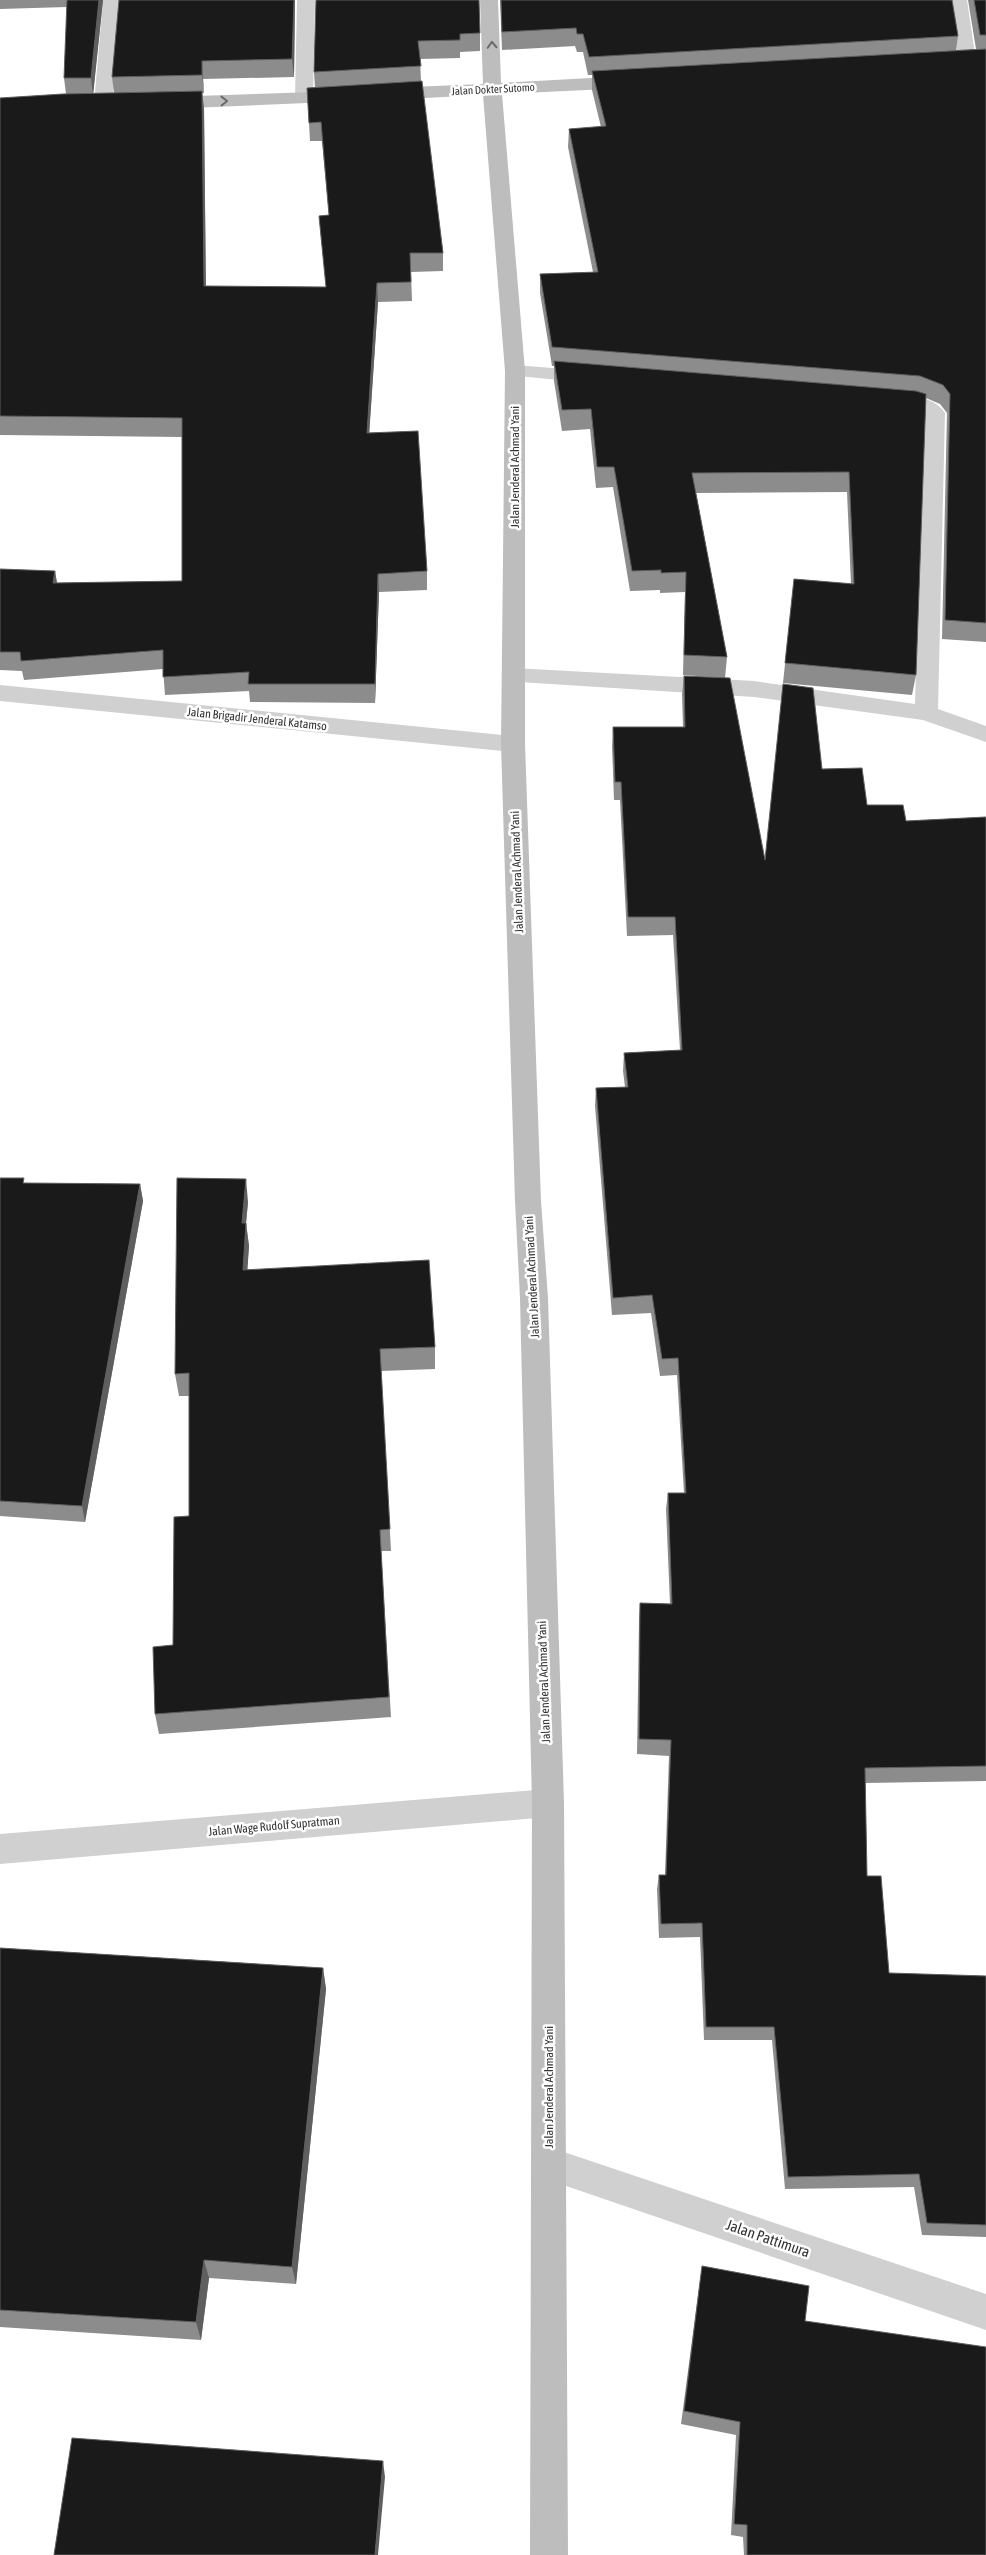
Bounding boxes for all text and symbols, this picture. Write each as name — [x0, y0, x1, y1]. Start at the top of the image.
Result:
one-way arrow — [486, 41, 497, 49]
street label: Jalan Dokter Sutomo — [451, 81, 535, 97]
one-way arrow — [220, 96, 228, 106]
street label: Jalan Jenderal Achmad Yani — [508, 406, 522, 528]
street label: Jalan Brigadir Jenderal Katamso — [186, 705, 328, 733]
street label: Jalan Jenderal Achmad Yani — [508, 811, 526, 933]
street label: Jalan Jenderal Achmad Yani — [522, 1216, 542, 1338]
street label: Jalan Jenderal Achmad Yani — [535, 1621, 553, 1743]
street label: Jalan Wage Rudolf Supratman — [208, 1813, 340, 1839]
street label: Jalan Jenderal Achmad Yani — [542, 2026, 556, 2148]
street label: Jalan Pattimura — [724, 2216, 812, 2260]

